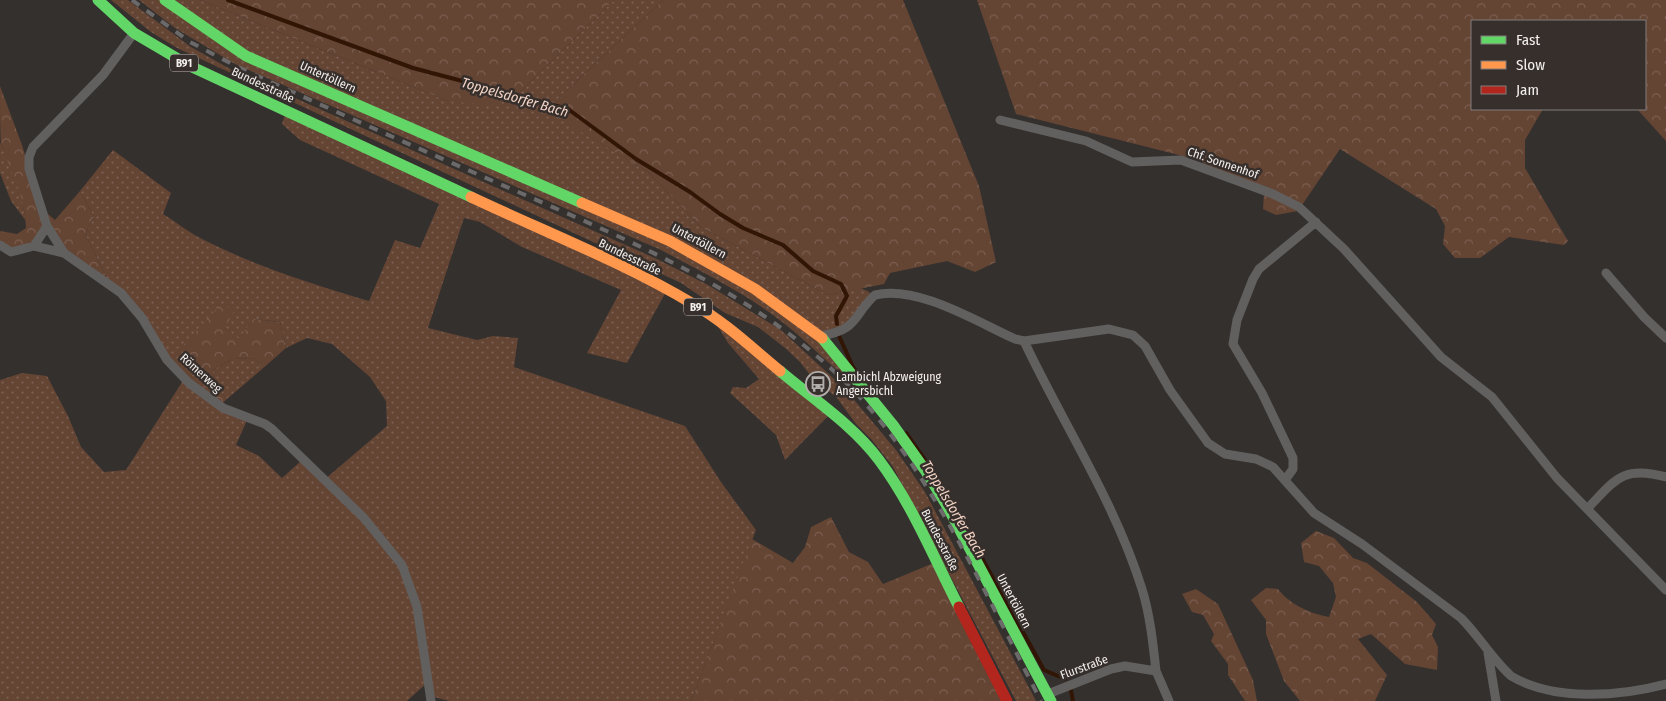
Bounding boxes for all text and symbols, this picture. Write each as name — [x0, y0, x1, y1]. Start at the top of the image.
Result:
legend — [1471, 20, 1646, 110]
text: Fast — [1516, 31, 1540, 49]
road number: B91 — [170, 54, 198, 72]
text: Slow — [1516, 56, 1545, 74]
street label: Untertöllern — [298, 58, 358, 96]
street label: Bundesstraße — [229, 64, 297, 106]
water label: Toppelsdorfer Bach — [459, 74, 570, 121]
text: Jam — [1516, 81, 1539, 99]
street label: Chf. Sonnenhof — [1186, 144, 1262, 182]
street label: Untertöllern — [669, 221, 729, 261]
street label: Bundesstraße — [597, 236, 664, 278]
road number: B91 — [684, 298, 712, 316]
street label: Römerweg — [177, 351, 225, 396]
place label: Lambichl Abzweigung Angersbichl — [836, 370, 941, 398]
bus stop icon: Lambichl Abzweigung Angersbichl — [805, 371, 831, 397]
water label: Toppelsdorfer Bach — [918, 457, 989, 561]
street label: Bundesstraße — [918, 507, 962, 573]
street label: Untertöllern — [994, 571, 1034, 631]
street label: Flurstraße — [1058, 652, 1110, 682]

